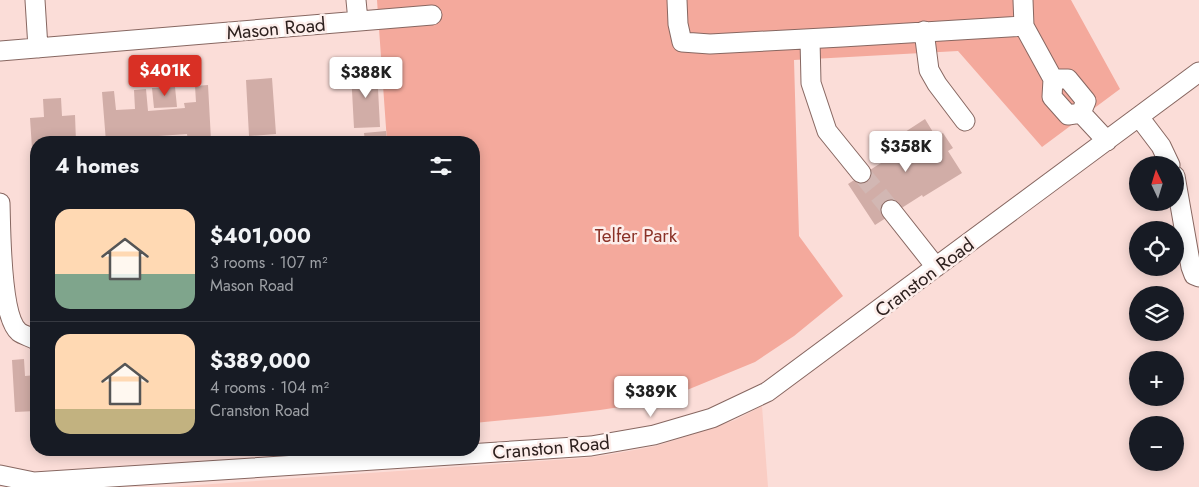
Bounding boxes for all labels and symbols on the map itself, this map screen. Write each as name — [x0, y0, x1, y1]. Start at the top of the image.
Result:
street label: Mason Road — [225, 11, 327, 46]
pin: $401K — [130, 54, 200, 97]
pin: $388K — [331, 56, 401, 99]
pin: $358K — [871, 130, 941, 173]
north arrow — [1129, 156, 1184, 211]
park label: Telfer Park — [595, 222, 678, 249]
street label: Cranston Road — [869, 231, 980, 324]
pin: $389K — [616, 376, 686, 418]
street label: Cranston Road — [491, 429, 611, 466]

